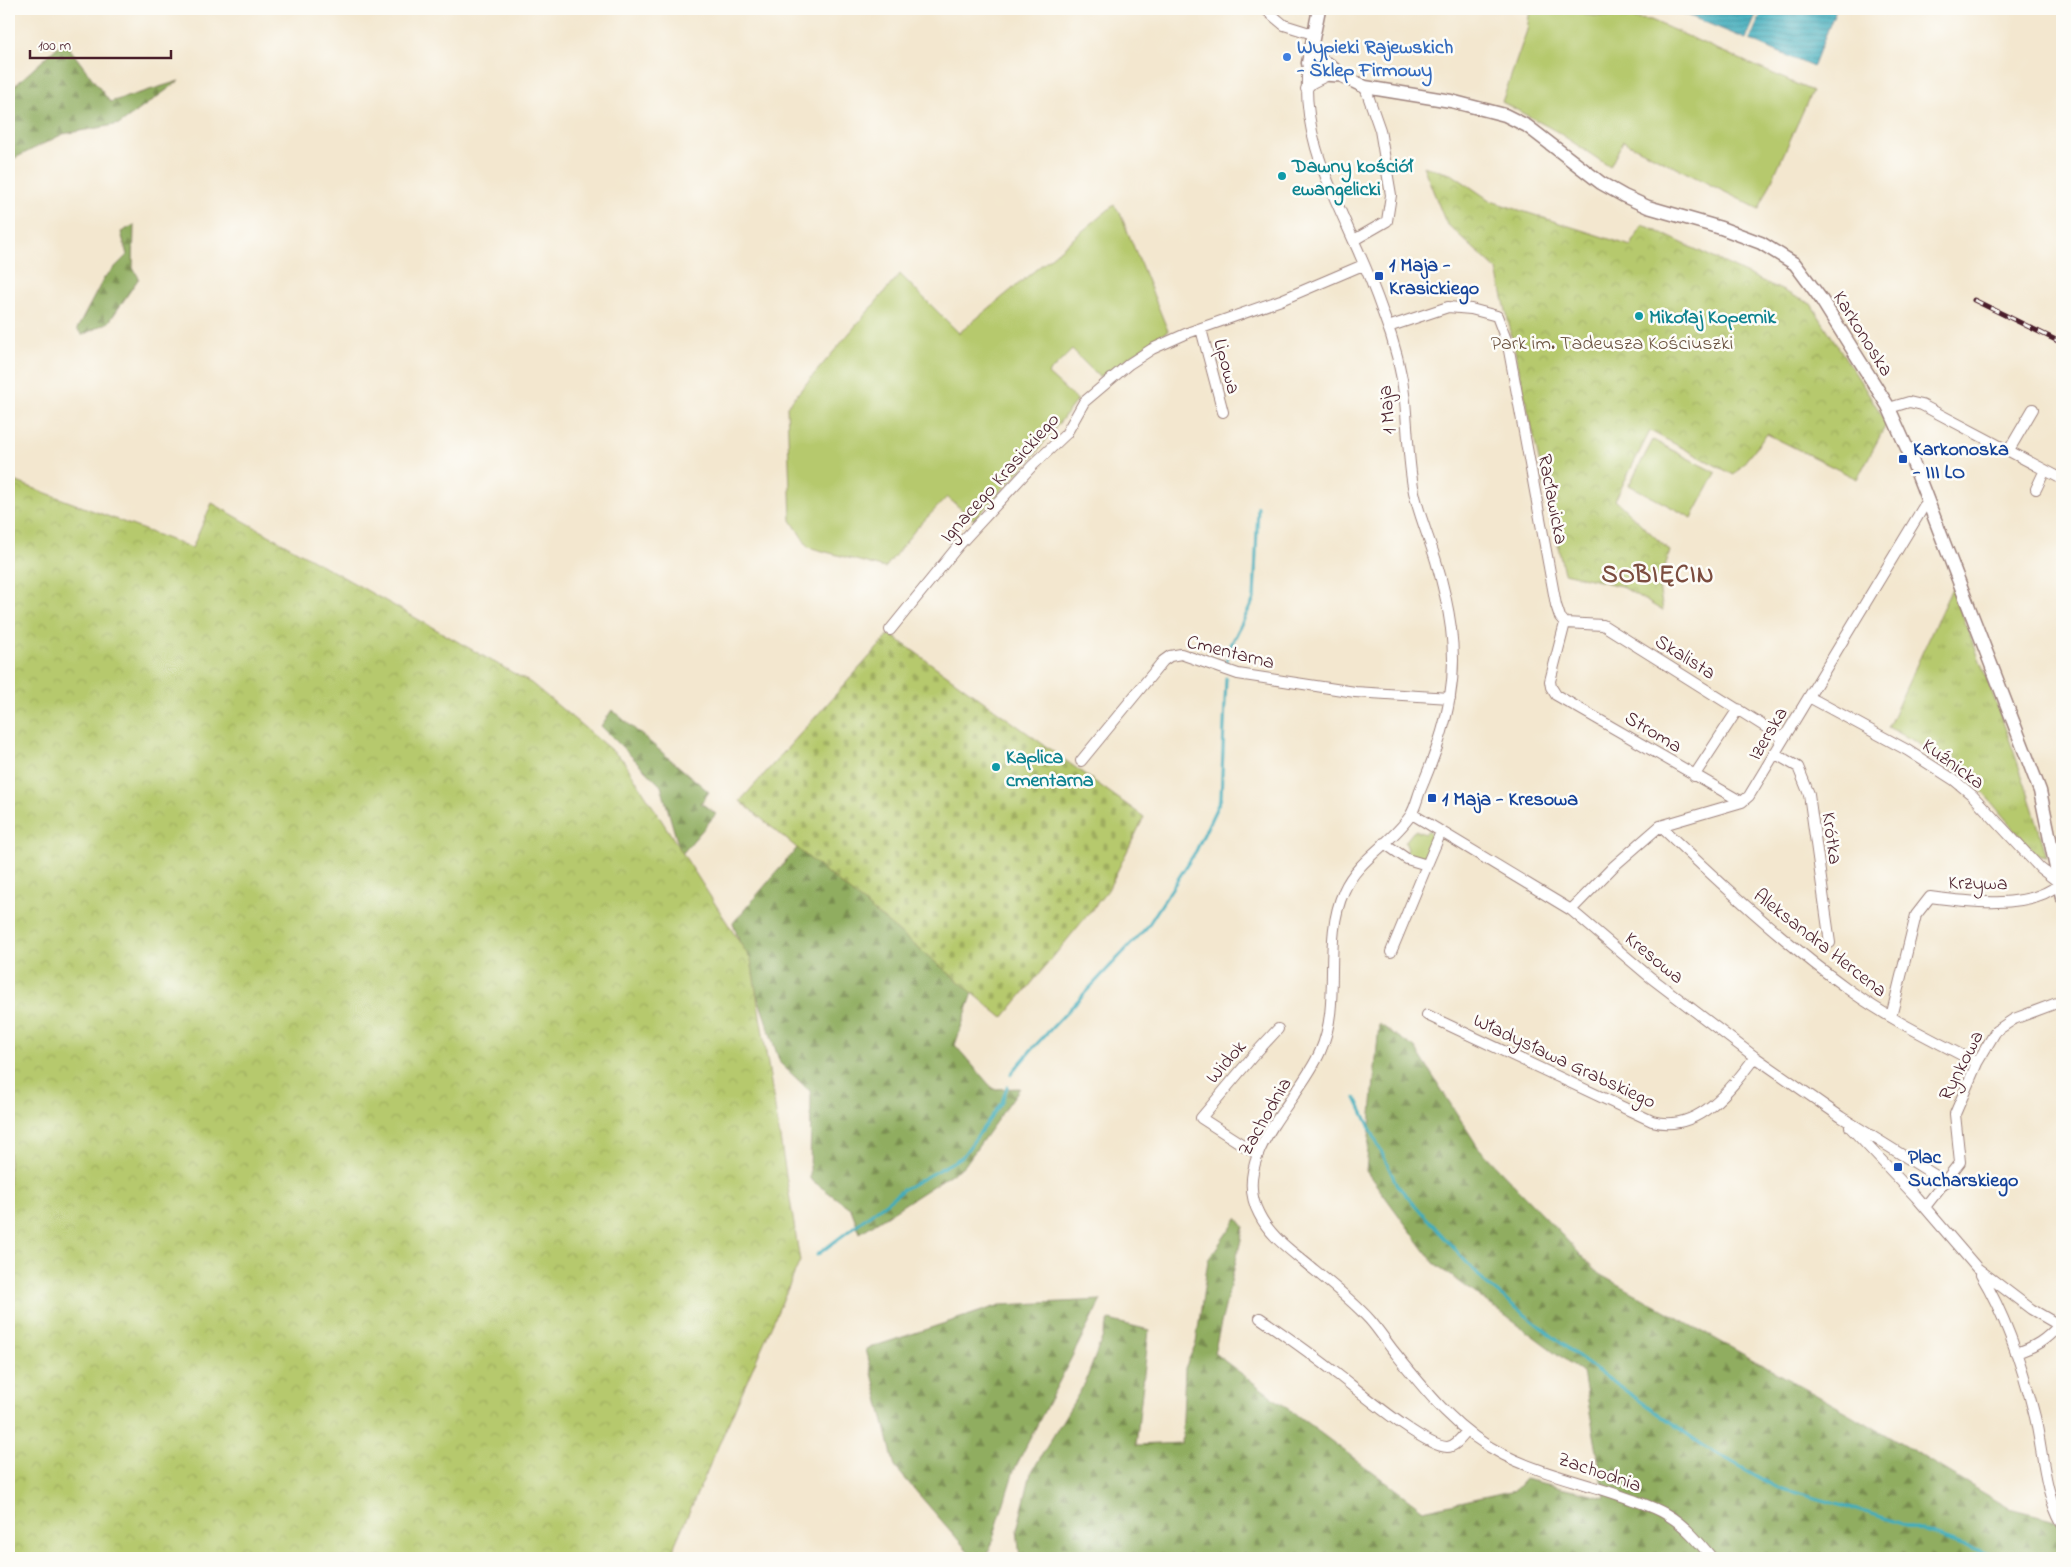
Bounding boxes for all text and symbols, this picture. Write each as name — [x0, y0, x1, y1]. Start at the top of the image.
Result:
scale bar — [30, 28, 171, 60]
place label: Wypieki Rajewskich - Sklep Firmowy — [1296, 34, 1453, 87]
text: 100 m — [38, 35, 71, 57]
marker: Wypieki Rajewskich - Sklep Firmowy — [1281, 51, 1293, 63]
place label: Dawny kościół ewangelicki — [1291, 153, 1414, 206]
marker: Dawny kościół ewangelicki — [1276, 170, 1288, 182]
place label: 1 Maja - Krasickiego — [1389, 252, 1479, 305]
marker: 1 Maja - Krasickiego — [1373, 270, 1385, 282]
street label: Karkonoska — [1824, 286, 1900, 383]
place label: Mikołaj Kopernik — [1649, 304, 1777, 333]
marker: Mikołaj Kopernik — [1633, 310, 1645, 322]
park label: Park im. Tadeusza Kościuszki — [1491, 330, 1733, 359]
street label: Lipowa — [1204, 336, 1247, 398]
street label: 1 Maja — [1371, 384, 1405, 436]
street label: Ignacego Krasickiego — [934, 407, 1068, 551]
place label: Karkonoska - III LO — [1912, 436, 2009, 488]
street label: Racławicka — [1529, 452, 1574, 547]
marker: Karkonoska - III LO — [1897, 453, 1909, 465]
district label: SOBIĘCIN — [1601, 558, 1715, 594]
street label: Skalista — [1649, 628, 1721, 688]
street label: Cmentarna — [1183, 629, 1277, 678]
street label: Izerska — [1742, 702, 1797, 767]
street label: Stroma — [1618, 705, 1687, 762]
street label: Kuźnicka — [1915, 732, 1990, 798]
place label: Kaplica cmentarna — [1006, 744, 1094, 796]
marker: Kaplica cmentarna — [990, 761, 1002, 773]
place label: 1 Maja - Kresowa — [1442, 786, 1578, 815]
marker: 1 Maja - Kresowa — [1426, 792, 1438, 804]
street label: Krótka — [1813, 810, 1849, 866]
street label: Krzywa — [1948, 869, 2008, 900]
street label: Aleksandra Hercena — [1746, 882, 1893, 1006]
street label: Kresowa — [1617, 926, 1690, 992]
street label: Władysława Grabskiego — [1467, 1007, 1660, 1118]
street label: Rynkowa — [1932, 1026, 1992, 1106]
street label: Widok — [1200, 1034, 1254, 1091]
street label: Zachodnia — [1232, 1073, 1300, 1162]
place label: Plac Sucharskiego — [1908, 1144, 2019, 1197]
marker: Plac Sucharskiego — [1892, 1161, 1904, 1173]
street label: Zachodnia — [1554, 1446, 1645, 1501]

